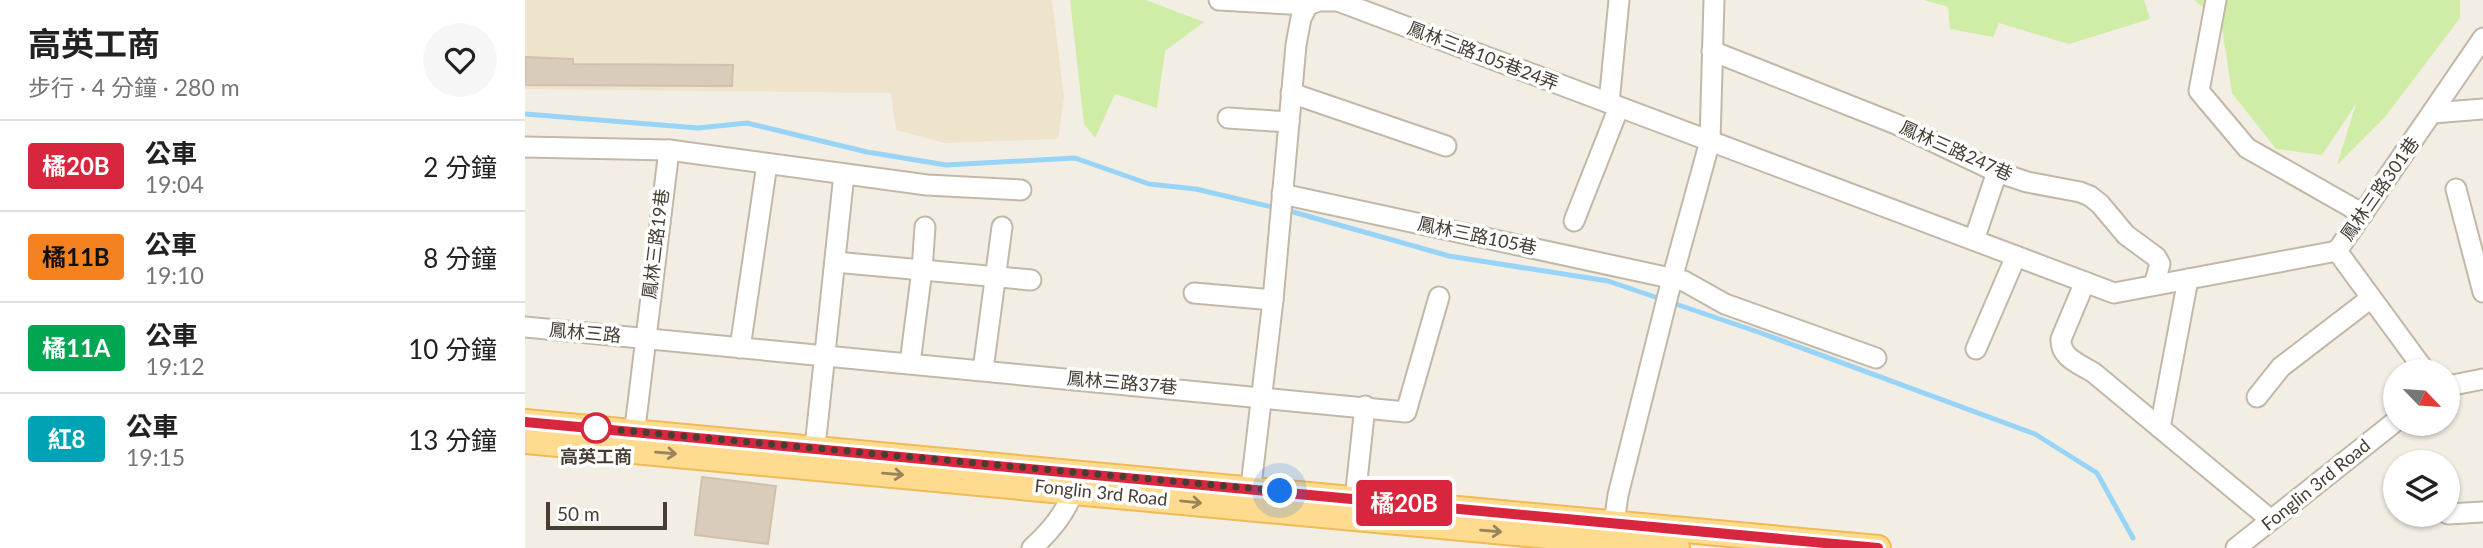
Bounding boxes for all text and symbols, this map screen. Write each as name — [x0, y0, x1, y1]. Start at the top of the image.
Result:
street label: 鳳林三路105巷24弄 — [1405, 16, 1562, 94]
text: 高英工商 — [28, 23, 160, 63]
button: heart — [423, 23, 497, 97]
text: 步行 · 4 分鐘 · 280 m — [28, 73, 240, 101]
street label: 鳳林三路247巷 — [1897, 115, 2016, 185]
street label: 鳳林三路301巷 — [2335, 132, 2423, 244]
text: 公車 — [145, 137, 197, 169]
text: 橘20B — [42, 151, 110, 180]
text: 2 分鐘 — [423, 151, 497, 183]
text: 19:04 — [145, 170, 204, 198]
street label: 鳳林三路19巷 — [637, 188, 673, 300]
street label: 鳳林三路105巷 — [1416, 212, 1539, 258]
text: 公車 — [145, 228, 197, 260]
text: 橘11B — [42, 242, 110, 271]
text: 8 分鐘 — [423, 242, 497, 274]
text: 19:10 — [145, 261, 204, 289]
street label: 鳳林三路 — [548, 318, 622, 346]
text: 公車 — [146, 319, 198, 351]
text: 橘11A — [42, 333, 111, 362]
text: 10 分鐘 — [408, 333, 497, 365]
text: 19:12 — [146, 352, 205, 380]
north arrow — [2383, 359, 2461, 436]
map controls — [2383, 359, 2460, 527]
street label: 鳳林三路37巷 — [1066, 366, 1178, 398]
text: 公車 — [126, 410, 178, 442]
marker: 高英工商 — [581, 413, 611, 443]
text: 紅8 — [48, 424, 85, 453]
text: 13 分鐘 — [408, 424, 497, 456]
street label: Fonglin 3rd Road — [2257, 434, 2374, 535]
text: 19:15 — [126, 443, 185, 471]
place label: 高英工商 — [560, 445, 632, 467]
one-way arrow — [654, 447, 677, 460]
button: layers — [2383, 450, 2460, 527]
one-way arrow — [881, 468, 904, 481]
your location — [1262, 473, 1297, 508]
street label: Fonglin 3rd Road — [1034, 474, 1169, 510]
line badge: 橘20B — [1355, 480, 1453, 526]
text: 橘20B — [1370, 488, 1438, 517]
one-way arrow — [1179, 496, 1202, 509]
scale bar — [546, 499, 667, 531]
text: 50 m — [557, 502, 600, 525]
one-way arrow — [1479, 524, 1501, 537]

